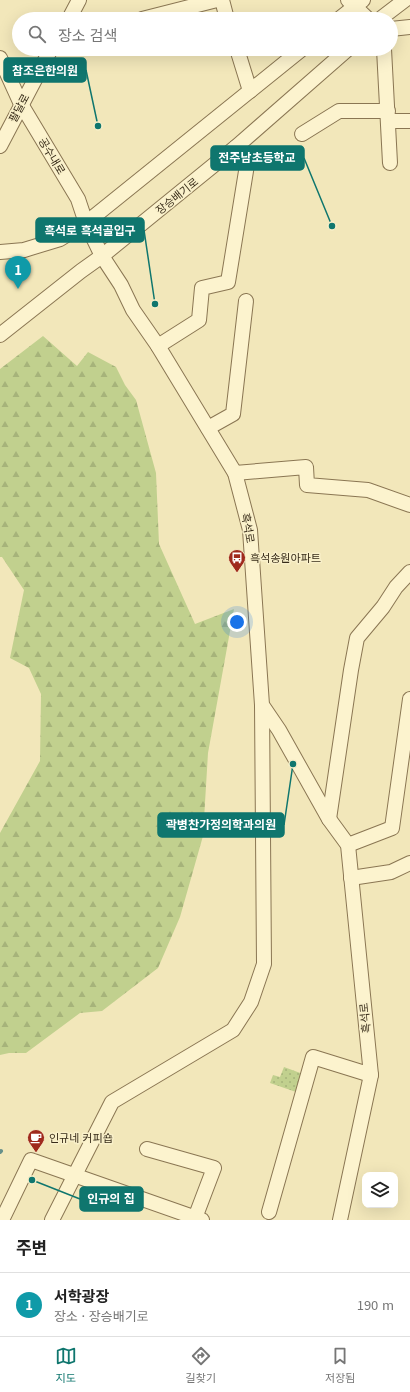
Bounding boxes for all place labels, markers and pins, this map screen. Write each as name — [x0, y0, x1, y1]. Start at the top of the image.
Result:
callout: 참조은한의원 — [4, 58, 86, 82]
callout: 전주남초등학교 — [211, 146, 304, 170]
callout: 흑석로 흑석골입구 — [36, 218, 144, 242]
pin: 1 — [5, 256, 31, 289]
bus stop icon: 흑석송원아파트 — [227, 548, 247, 573]
place label: 흑석송원아파트 — [250, 549, 321, 565]
callout: 곽병찬가정의학과의원 — [158, 813, 284, 837]
cafe icon: 인규네 커피숍 — [26, 1128, 46, 1153]
place label: 인규네 커피숍 — [49, 1129, 113, 1145]
callout: 인규의 집 — [80, 1187, 143, 1211]

